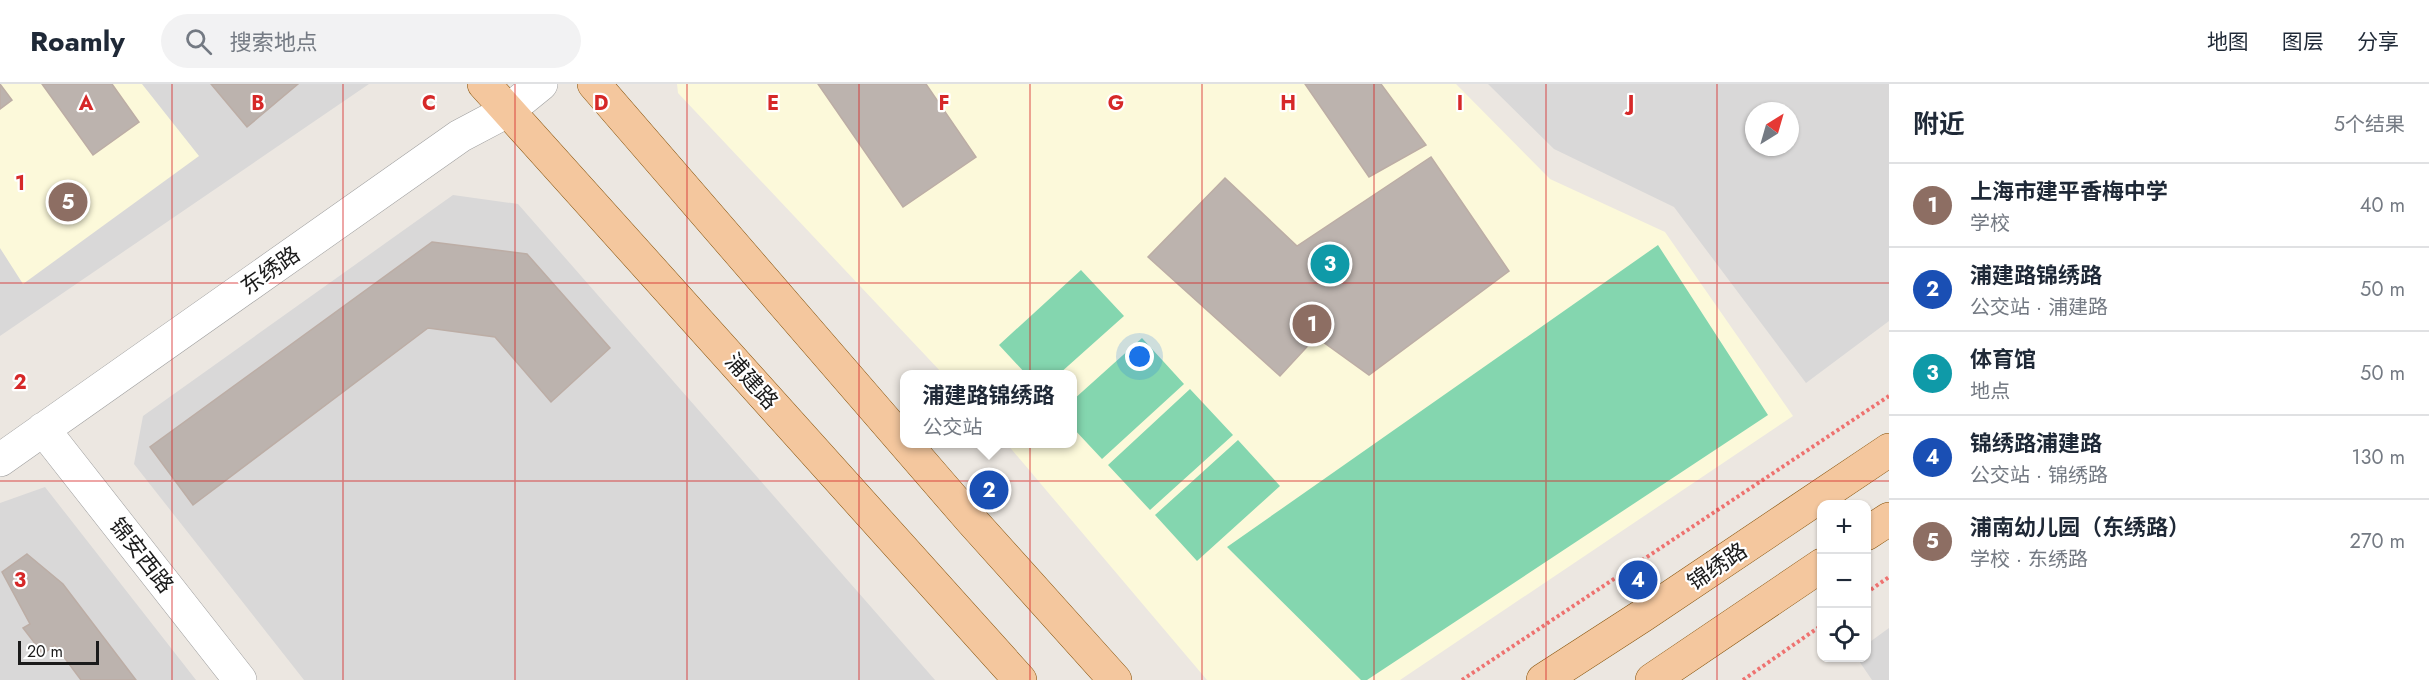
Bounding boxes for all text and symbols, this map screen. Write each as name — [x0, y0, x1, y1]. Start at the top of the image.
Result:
search box — [161, 14, 581, 68]
text: Roamly — [30, 21, 125, 62]
icon: search — [182, 25, 215, 58]
text: 搜索地点 — [230, 26, 318, 58]
text: 地图 — [2207, 27, 2249, 57]
text: 图层 — [2282, 27, 2324, 57]
text: 分享 — [2357, 27, 2399, 57]
text: A — [78, 89, 94, 118]
text: B — [251, 89, 265, 118]
text: C — [422, 89, 436, 118]
text: D — [594, 89, 608, 118]
text: E — [767, 89, 779, 118]
text: F — [938, 89, 950, 118]
text: G — [1108, 89, 1124, 118]
text: H — [1280, 89, 1296, 118]
text: I — [1457, 89, 1463, 118]
text: J — [1624, 89, 1634, 118]
north arrow — [1745, 102, 1799, 156]
text: 附近 — [1913, 105, 1965, 143]
text: 5个结果 — [2334, 110, 2405, 139]
text: 1 — [15, 169, 25, 198]
text: 上海市建平香梅中学 — [1970, 175, 2168, 207]
pin: 5 — [48, 180, 88, 224]
text: 1 — [1927, 191, 1938, 220]
text: 40 m — [2360, 191, 2405, 220]
text: 学校 — [1970, 209, 2010, 238]
street label: 东绣路 — [234, 238, 306, 302]
pin: 3 — [1310, 242, 1350, 286]
text: 浦建路锦绣路 — [1970, 259, 2102, 291]
text: 2 — [1926, 275, 1939, 304]
text: 50 m — [2360, 275, 2405, 304]
text: 公交站 · 浦建路 — [1970, 293, 2108, 322]
pin: 1 — [1292, 302, 1332, 346]
your location — [1125, 342, 1154, 371]
text: 体育馆 — [1970, 343, 2036, 375]
street label: 浦建路 — [718, 346, 786, 416]
text: 3 — [1926, 359, 1939, 388]
text: 50 m — [2360, 359, 2405, 388]
text: 2 — [13, 368, 27, 397]
popup — [900, 370, 1077, 448]
text: 地点 — [1970, 377, 2010, 406]
text: 浦建路锦绣路 — [922, 379, 1055, 411]
text: 公交站 — [922, 413, 982, 442]
text: 锦绣路浦建路 — [1970, 427, 2102, 459]
text: 4 — [1926, 443, 1939, 472]
text: 130 m — [2351, 443, 2405, 472]
text: 公交站 · 锦绣路 — [1970, 461, 2108, 490]
pin: 2 — [970, 468, 1008, 512]
map controls — [1817, 500, 1871, 662]
button: + — [1817, 500, 1871, 554]
street label: 锦安西路 — [102, 510, 182, 600]
text: 浦南幼儿园（东绣路） — [1970, 511, 2190, 543]
text: 5 — [1926, 527, 1939, 556]
text: 270 m — [2350, 527, 2405, 556]
street label: 锦绣路 — [1681, 534, 1753, 598]
text: 学校 · 东绣路 — [1970, 545, 2088, 574]
button: − — [1817, 554, 1871, 608]
pin: 4 — [1618, 558, 1658, 602]
text: 3 — [14, 566, 26, 595]
button: locate — [1817, 608, 1871, 662]
scale bar — [18, 638, 99, 666]
text: 20 m — [27, 640, 63, 663]

